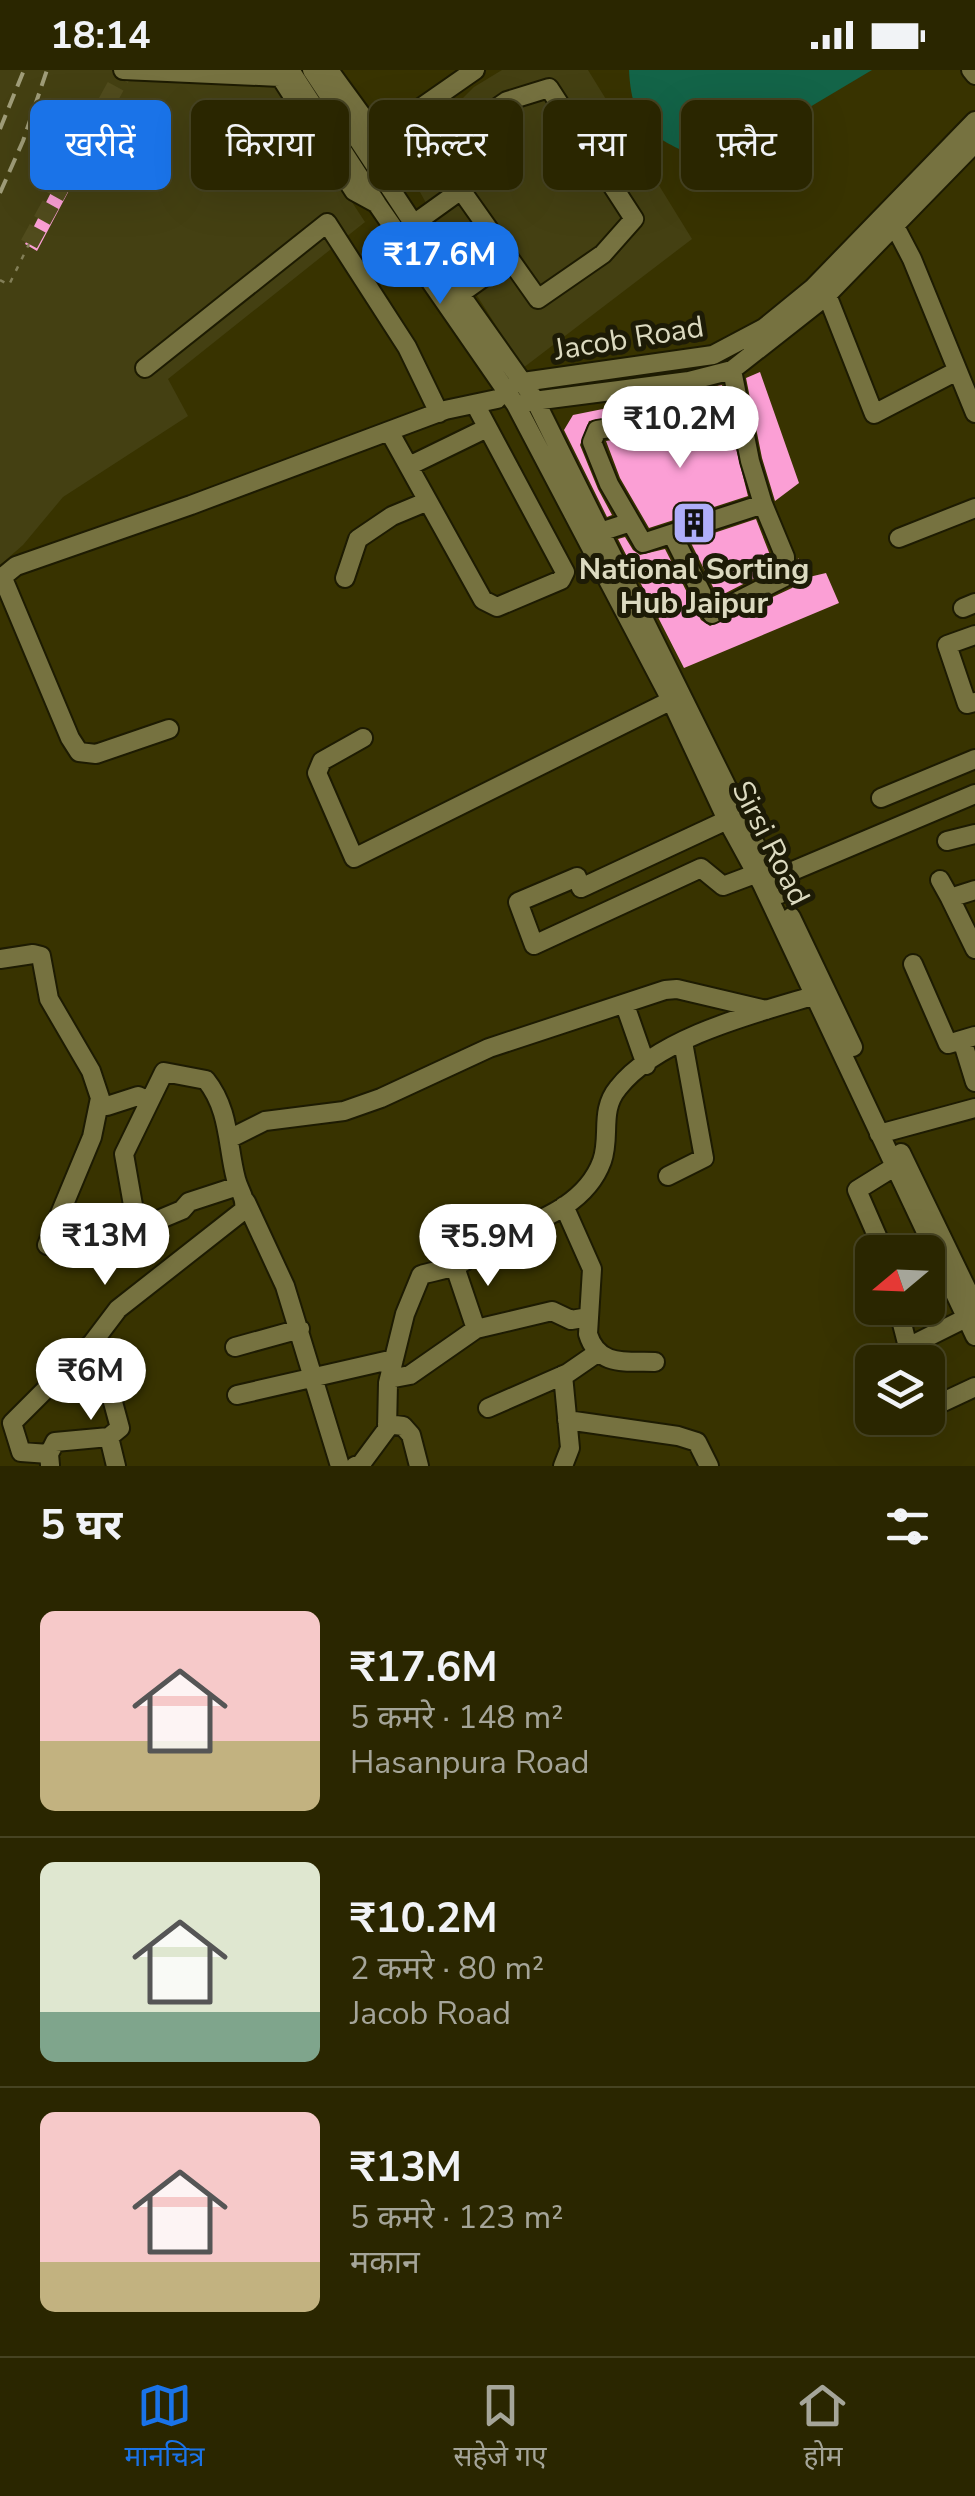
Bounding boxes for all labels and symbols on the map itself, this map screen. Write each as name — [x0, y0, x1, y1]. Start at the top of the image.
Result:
pin: ₹17.6M — [359, 222, 521, 307]
street label: Jacob Road — [550, 306, 707, 371]
pin: ₹10.2M — [599, 386, 761, 471]
building icon: National Sorting Hub Jaipur — [671, 500, 717, 546]
place label: National Sorting Hub Jaipur — [579, 549, 809, 624]
street label: Sirsi Road — [722, 774, 819, 913]
pin: ₹13M — [46, 1203, 164, 1288]
pin: ₹5.9M — [418, 1204, 558, 1289]
north arrow — [855, 1235, 945, 1325]
pin: ₹6M — [43, 1338, 139, 1423]

